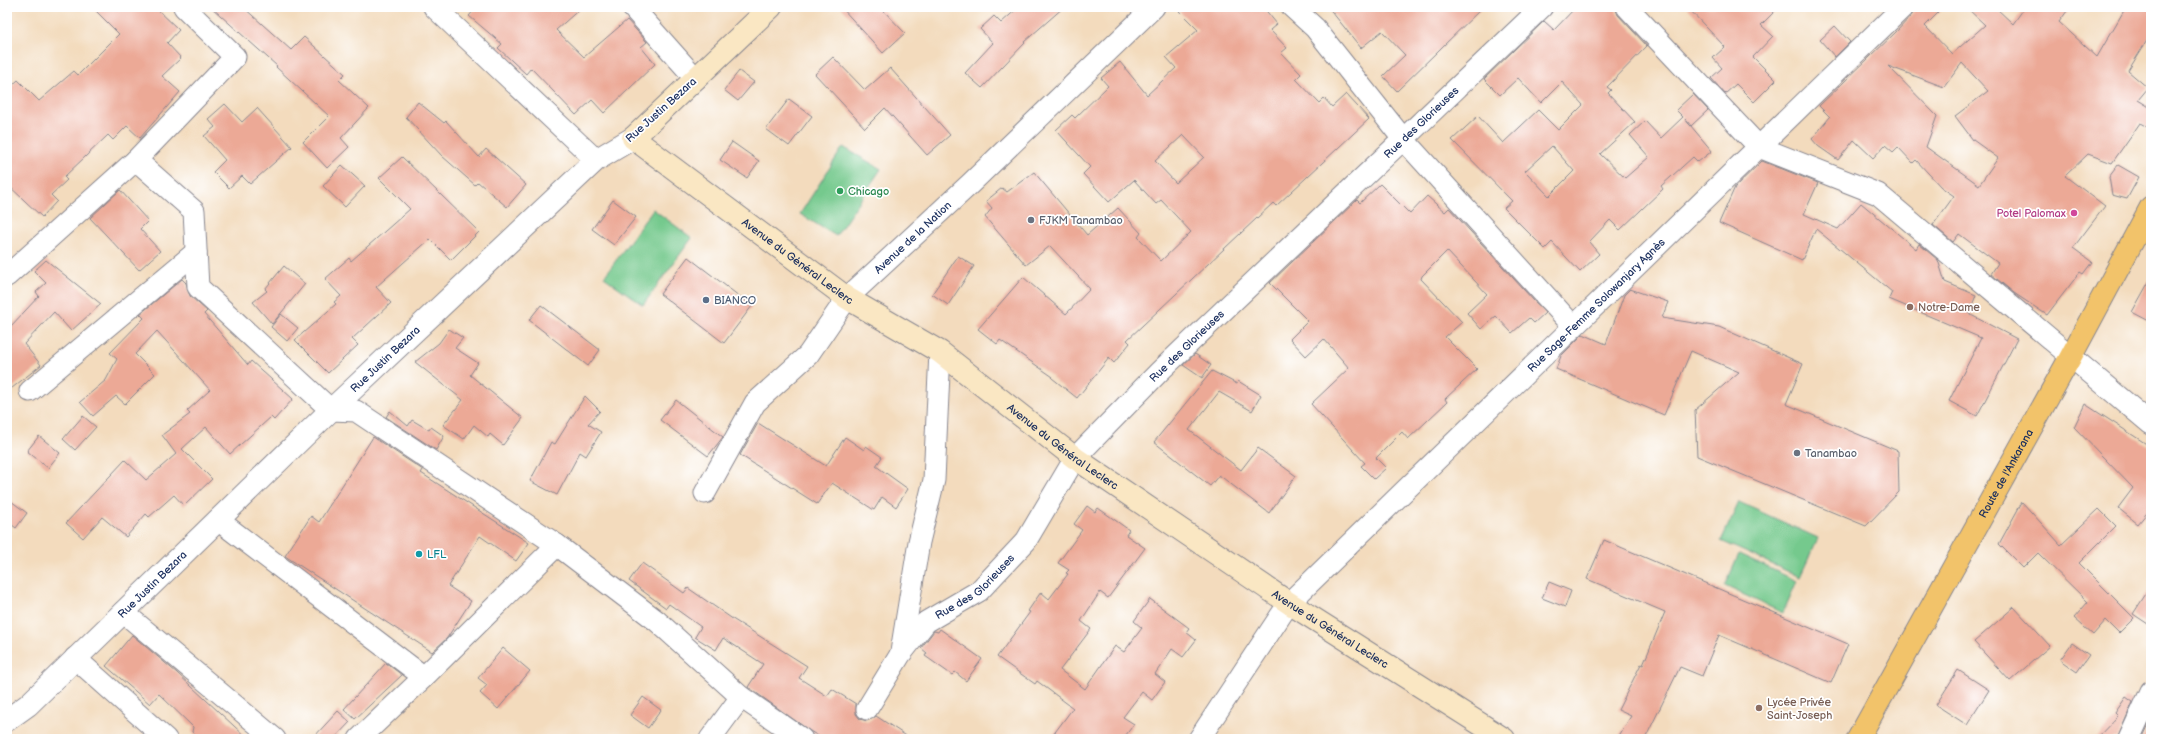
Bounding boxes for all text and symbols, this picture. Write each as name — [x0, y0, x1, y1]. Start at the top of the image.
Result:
street label: Rue Justin Bezara — [623, 75, 699, 145]
street label: Rue des Glorieuses — [1381, 83, 1462, 161]
place label: Chicago — [848, 185, 889, 198]
marker: Chicago — [835, 186, 845, 196]
street label: Avenue de la Nation — [871, 198, 954, 276]
place label: Potel Palomax — [1997, 207, 2066, 220]
marker: Potel Palomax — [2069, 208, 2079, 218]
place label: FJKM Tanambao — [1039, 214, 1123, 227]
street label: Avenue du Général Leclerc — [740, 215, 856, 307]
marker: FJKM Tanambao — [1026, 215, 1036, 225]
street label: Rue Sage-Femme Solowanjary Agnès — [1525, 235, 1668, 375]
place label: BIANCO — [714, 294, 756, 307]
marker: BIANCO — [701, 295, 711, 305]
place label: Notre-Dame — [1918, 301, 1980, 314]
marker: Notre-Dame — [1905, 302, 1915, 312]
street label: Rue des Glorieuses — [1147, 307, 1227, 384]
street label: Rue Justin Bezara — [348, 323, 423, 395]
street label: Avenue du Général Leclerc — [1005, 401, 1121, 492]
street label: Route de l'Ankarana — [1976, 427, 2036, 520]
place label: Tanambao — [1805, 447, 1857, 460]
marker: Tanambao — [1792, 448, 1802, 458]
street label: Rue Justin Bezara — [115, 548, 189, 621]
place label: LFL — [427, 548, 447, 561]
marker: LFL — [414, 549, 424, 559]
street label: Rue des Glorieuses — [933, 551, 1017, 622]
street label: Avenue du Général Leclerc — [1270, 587, 1391, 671]
place label: Lycée Privée Saint-Joseph — [1767, 696, 1832, 722]
marker: Lycée Privée Saint-Joseph — [1754, 703, 1764, 713]

